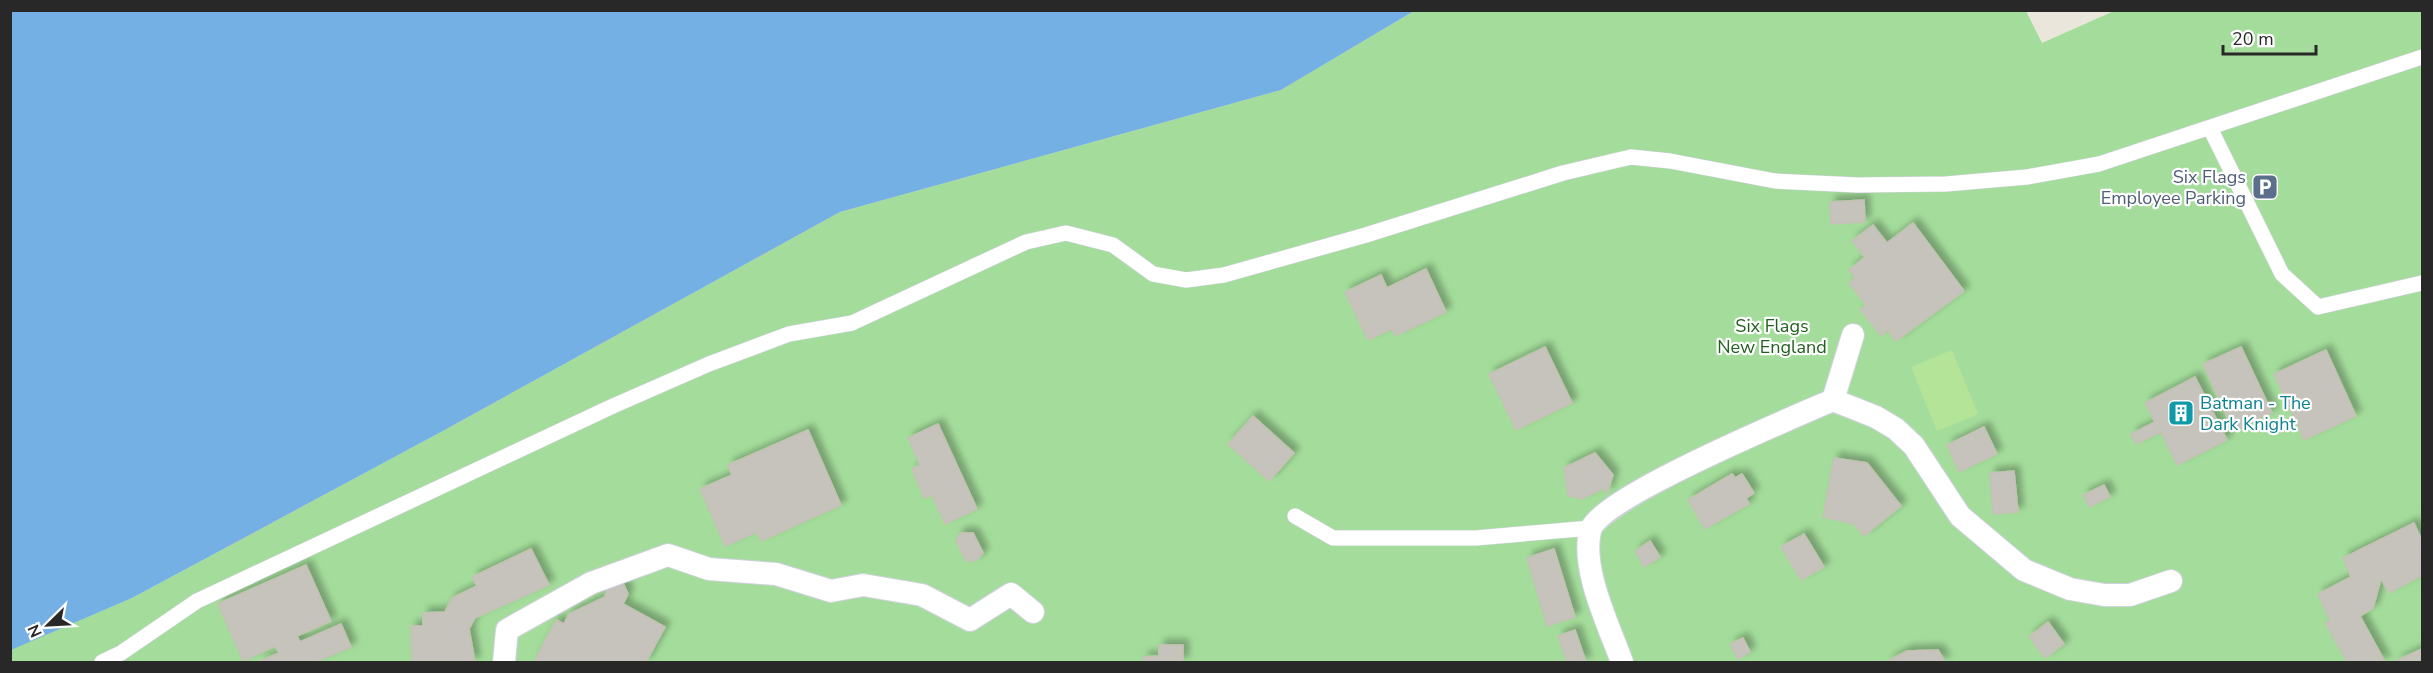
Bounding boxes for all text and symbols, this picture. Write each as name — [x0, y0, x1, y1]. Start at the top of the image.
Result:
scale bar — [2223, 18, 2316, 56]
text: 20 m — [2232, 27, 2274, 51]
place label: Six Flags Employee Parking — [2101, 165, 2246, 210]
parking icon: Six Flags Employee Parking — [2250, 172, 2280, 202]
park label: Six Flags New England — [1717, 314, 1827, 359]
place label: Batman - The Dark Knight — [2200, 391, 2311, 436]
building icon: Batman - The Dark Knight — [2166, 398, 2196, 428]
north arrow — [18, 595, 78, 655]
text: N — [23, 621, 48, 641]

